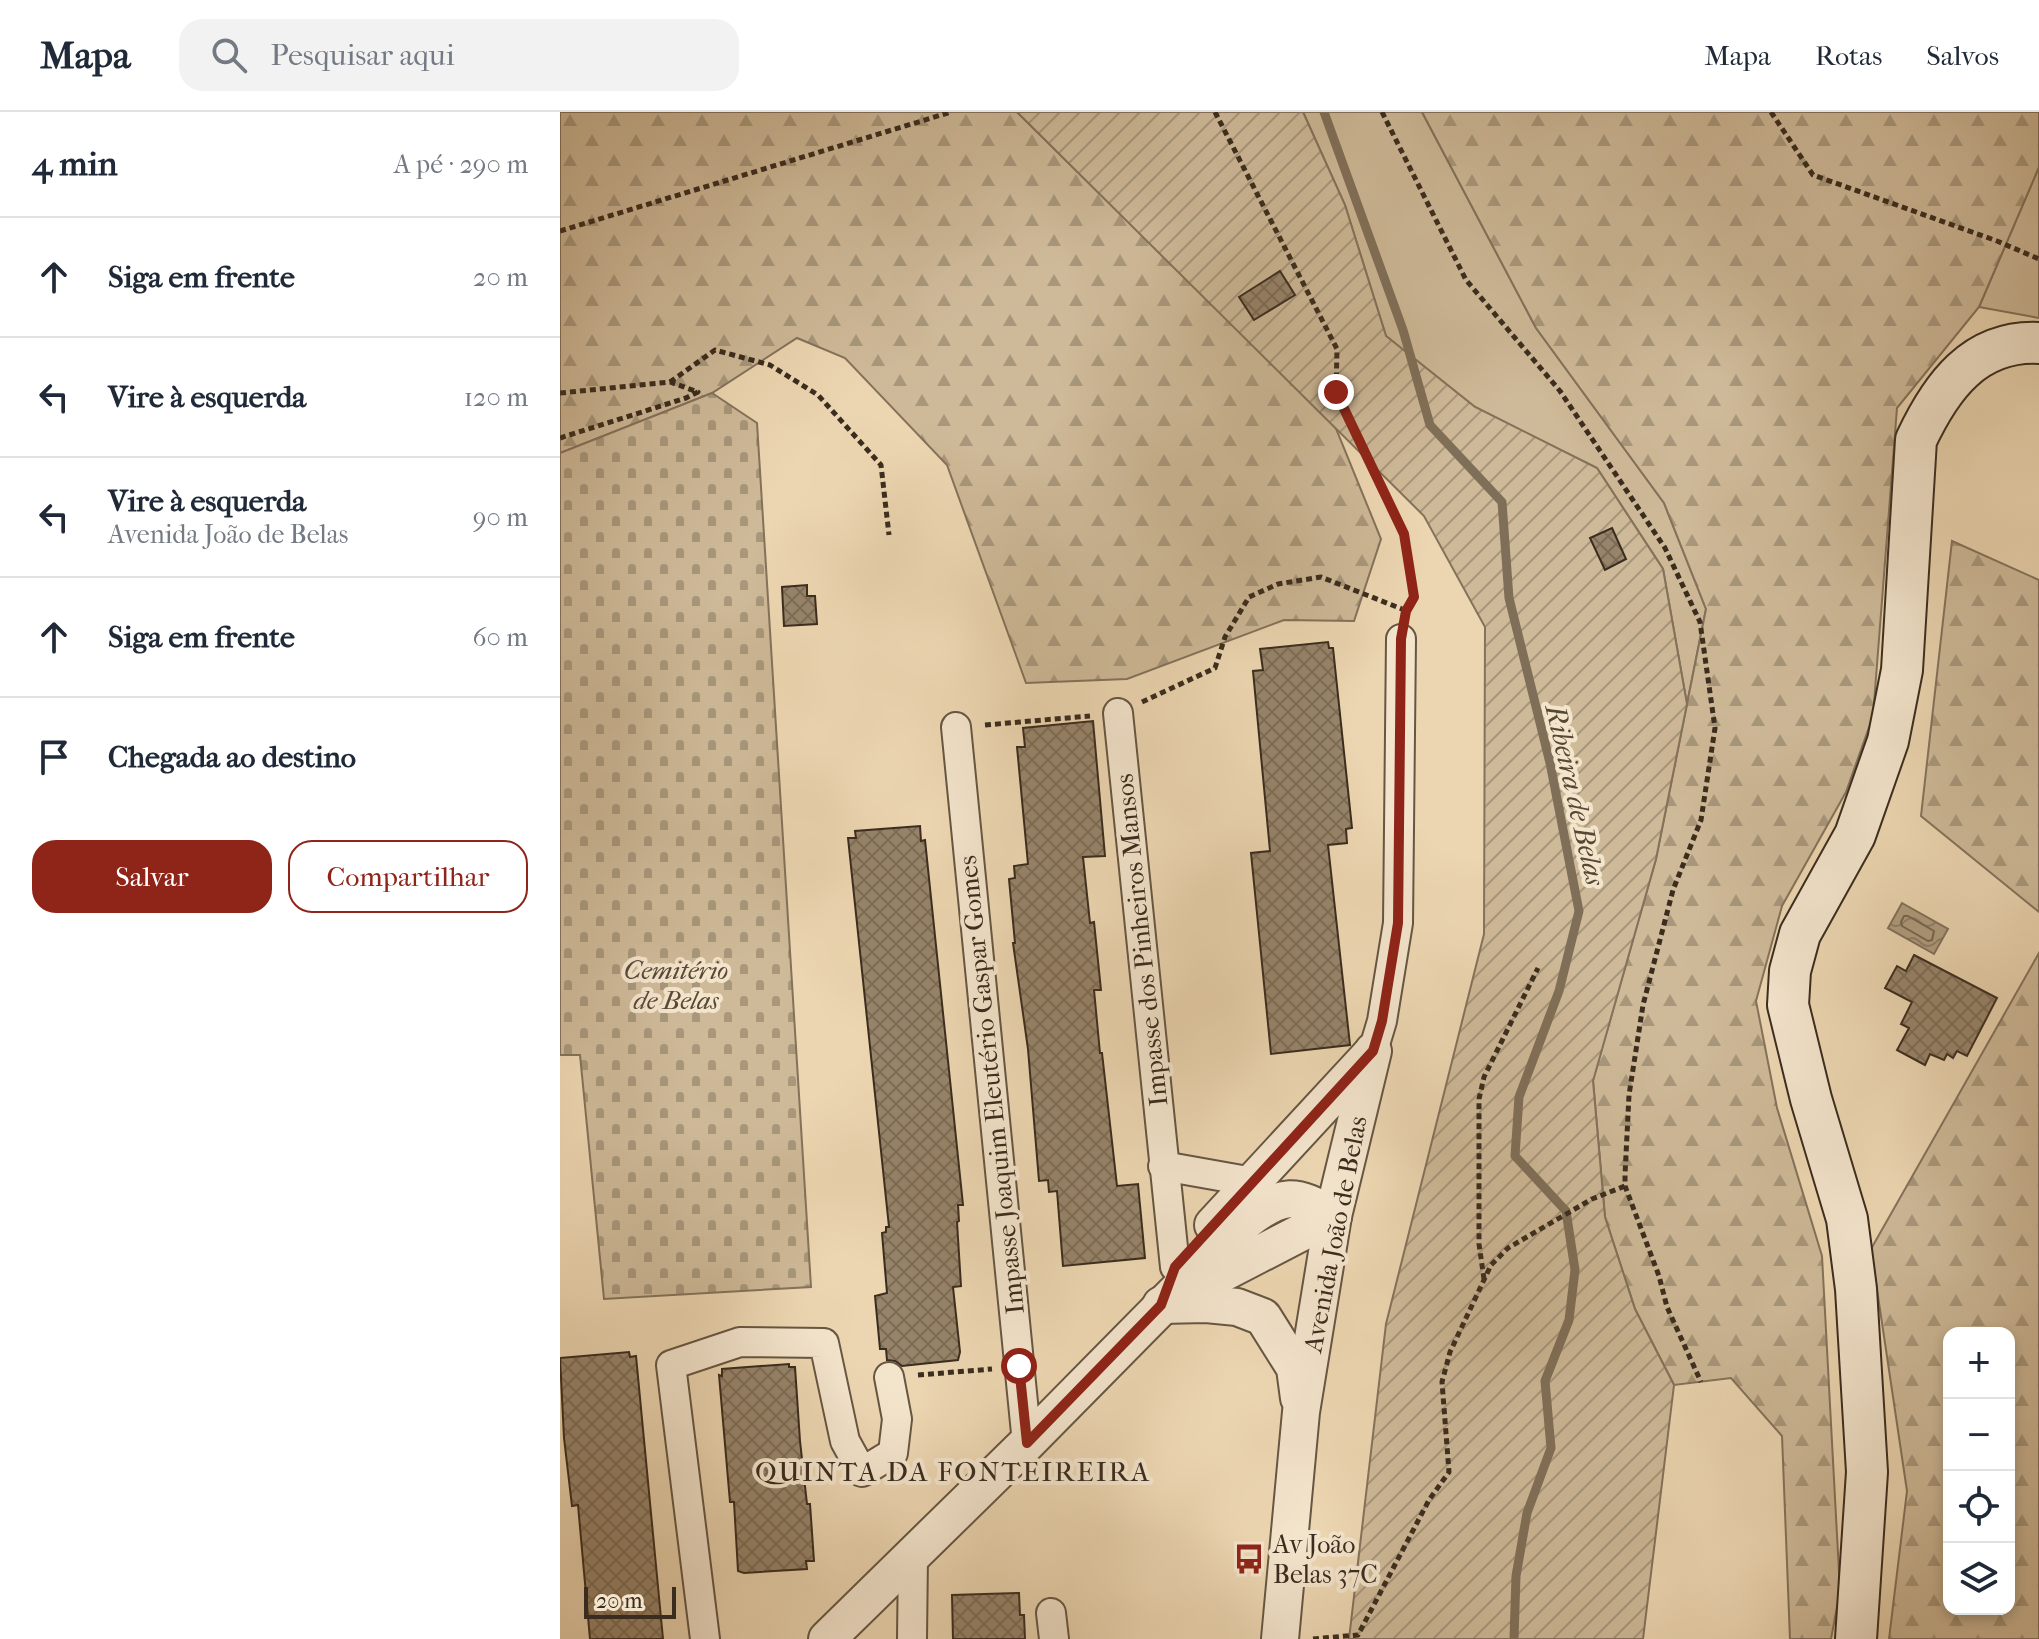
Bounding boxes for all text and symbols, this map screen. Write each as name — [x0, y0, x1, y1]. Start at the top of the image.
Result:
search box — [179, 19, 739, 91]
text: Mapa — [40, 33, 131, 78]
icon: search — [207, 33, 251, 77]
text: Pesquisar aqui — [271, 38, 455, 73]
text: Mapa — [1704, 39, 1771, 72]
text: Rotas — [1815, 39, 1882, 72]
text: Salvos — [1926, 39, 1999, 72]
text: 4 min — [32, 144, 117, 184]
text: A pé · 290 m — [394, 149, 528, 180]
icon: ahead — [32, 255, 76, 299]
text: Siga em frente — [108, 260, 295, 295]
text: 20 m — [473, 262, 528, 293]
route end — [1318, 374, 1354, 410]
icon: left — [32, 375, 76, 419]
text: Vire à esquerda — [108, 380, 306, 415]
text: 120 m — [464, 382, 528, 413]
text: Vire à esquerda — [108, 484, 306, 519]
icon: left — [32, 495, 76, 539]
text: 90 m — [473, 502, 528, 533]
text: Avenida João de Belas — [108, 519, 348, 550]
icon: ahead — [32, 615, 76, 659]
text: Siga em frente — [108, 620, 295, 655]
text: 60 m — [472, 622, 528, 653]
water label: Ribeira de Belas — [1538, 700, 1613, 890]
icon: arrive — [32, 735, 76, 779]
text: Chegada ao destino — [108, 740, 356, 775]
street label: Impasse dos Pinheiros Mansos — [1109, 772, 1174, 1108]
button: Salvar — [32, 840, 272, 913]
button: Compartilhar — [288, 840, 528, 913]
street label: Impasse Joaquim Eleutério Gaspar Gomes — [952, 854, 1031, 1316]
park label: Cemitério de Belas — [624, 955, 728, 1016]
street label: Avenida João de Belas — [1297, 1113, 1374, 1356]
map controls — [1943, 1327, 2015, 1615]
button: + — [1943, 1327, 2015, 1399]
route start — [1001, 1348, 1037, 1384]
button: − — [1943, 1399, 2015, 1471]
district label: QUINTA DA FONTEIREIRA — [755, 1455, 1151, 1488]
button: locate — [1943, 1471, 2015, 1543]
place label: Av João Belas 37C — [1272, 1529, 1378, 1590]
bus stop icon: Av João Belas 37C — [1232, 1542, 1266, 1576]
button: layers — [1943, 1543, 2015, 1615]
scale bar — [584, 1583, 676, 1619]
text: 20 m — [596, 1588, 642, 1614]

